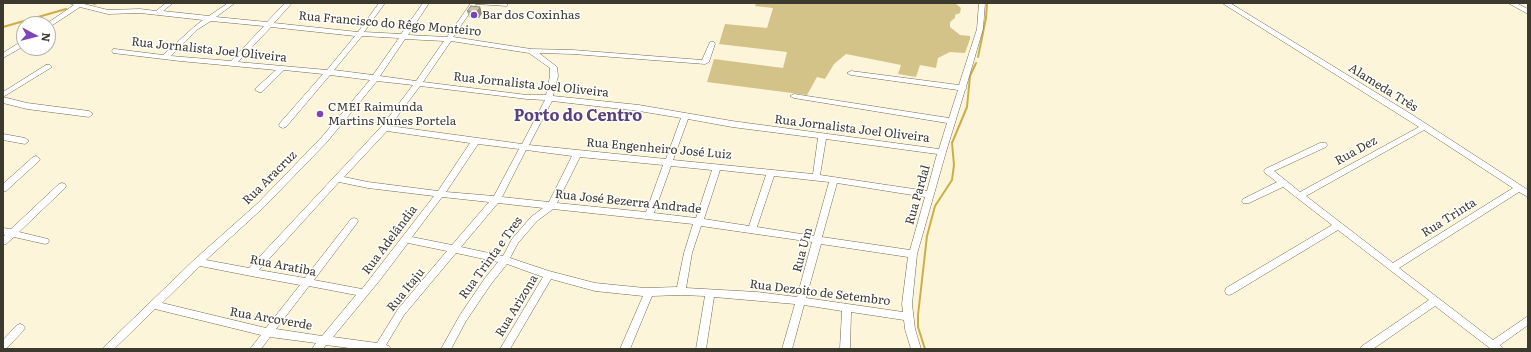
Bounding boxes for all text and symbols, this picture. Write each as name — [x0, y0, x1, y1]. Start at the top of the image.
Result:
place label: Bar dos Coxinhas — [482, 8, 580, 22]
street label: Rua Francisco do Rêgo Monteiro — [298, 9, 482, 39]
marker: Bar dos Coxinhas — [469, 10, 479, 20]
north arrow — [16, 16, 56, 56]
text: N — [38, 32, 55, 43]
street label: Rua Jornalista Joel Oliveira — [131, 35, 287, 65]
street label: Alameda Três — [1346, 61, 1420, 115]
street label: Rua Jornalista Joel Oliveira — [453, 70, 609, 100]
place label: CMEI Raimunda Martins Nunes Portela — [328, 100, 456, 128]
district label: Porto do Centro — [514, 106, 642, 126]
marker: CMEI Raimunda Martins Nunes Portela — [315, 109, 325, 119]
street label: Rua Jornalista Joel Oliveira — [774, 112, 930, 146]
street label: Rua Dez — [1332, 134, 1380, 168]
street label: Rua Engenheiro José Luiz — [586, 135, 732, 163]
street label: Rua Aracruz — [240, 148, 300, 208]
street label: Rua Pardal — [903, 163, 933, 227]
street label: Rua José Bezerra Andrade — [554, 187, 702, 217]
street label: Rua Trinta — [1419, 196, 1479, 240]
street label: Rua Adelândia — [359, 203, 421, 277]
street label: Rua Trinta e Tres — [456, 214, 526, 302]
street label: Rua Um — [790, 226, 816, 274]
street label: Rua Aratiba — [249, 253, 317, 279]
street label: Rua Itaju — [384, 265, 428, 315]
street label: Rua Arizona — [493, 272, 541, 340]
street label: Rua Dezoito de Setembro — [749, 277, 891, 309]
street label: Rua Arcoverde — [229, 305, 313, 333]

